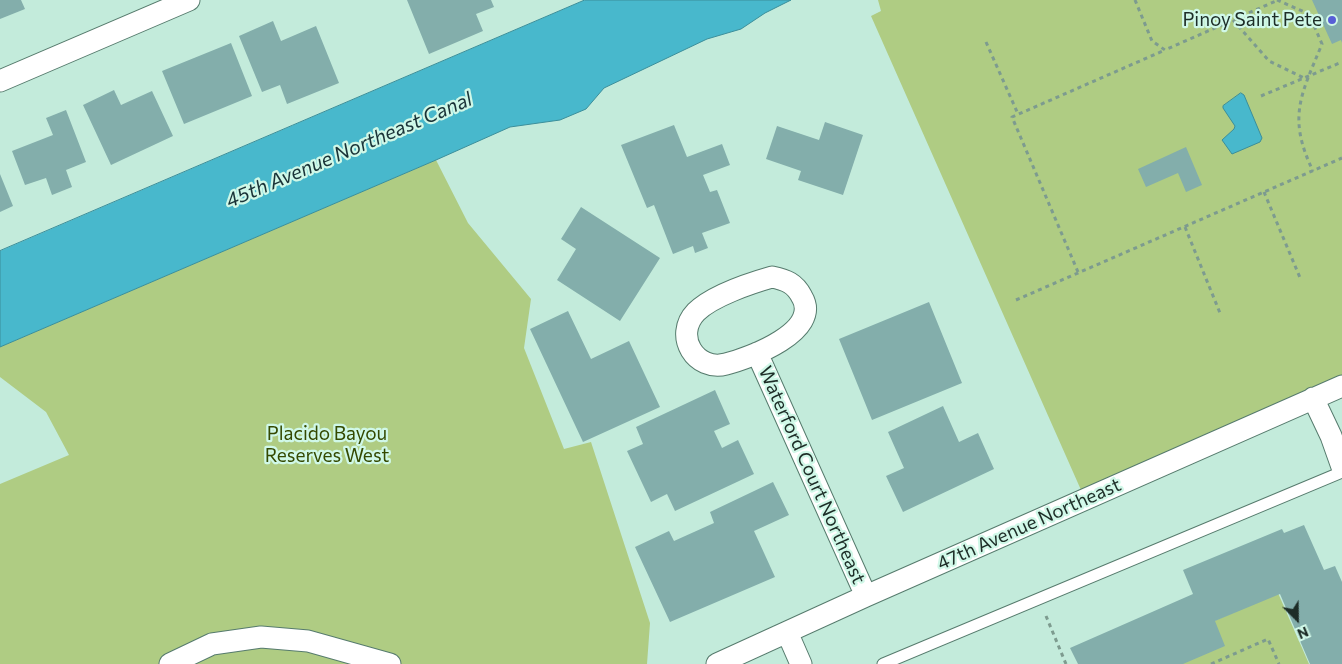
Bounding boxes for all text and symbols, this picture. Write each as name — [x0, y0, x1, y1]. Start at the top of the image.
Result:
place label: Pinoy Saint Pete — [1182, 9, 1322, 31]
marker: Pinoy Saint Pete — [1326, 14, 1338, 26]
water label: 45th Avenue Northeast Canal — [222, 87, 476, 213]
street label: Waterford Court Northeast — [754, 363, 870, 587]
park label: Placido Bayou Reserves West — [265, 423, 389, 467]
street label: 47th Avenue Northeast — [934, 473, 1124, 575]
north arrow — [1272, 594, 1322, 644]
text: N — [1295, 623, 1311, 643]

